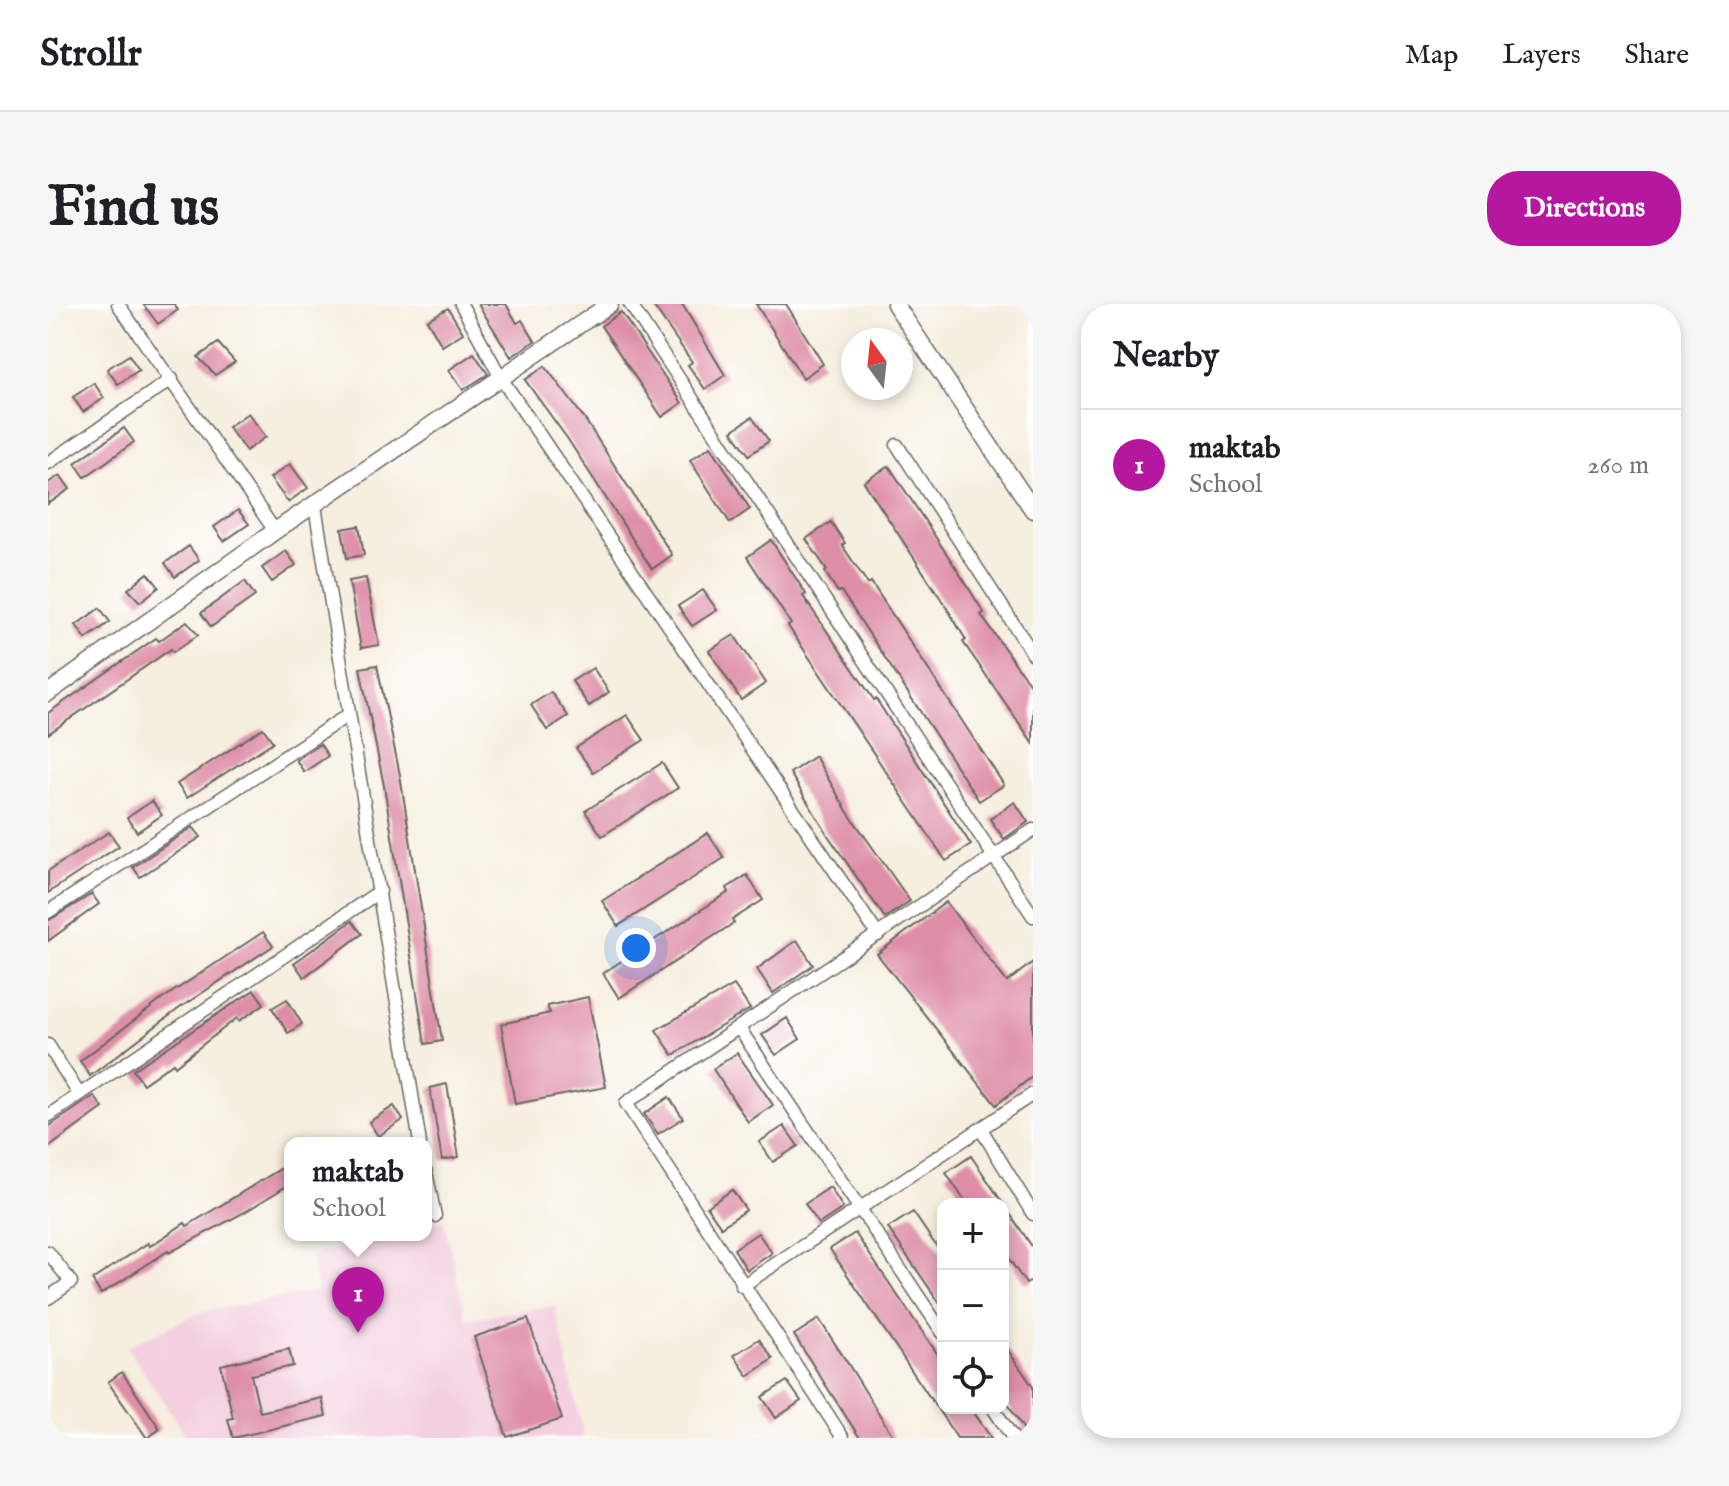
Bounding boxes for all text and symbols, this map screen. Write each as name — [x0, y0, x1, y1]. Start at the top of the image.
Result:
text: Strollr — [40, 31, 142, 79]
text: Map — [1405, 38, 1458, 73]
text: Layers — [1502, 38, 1581, 73]
text: Share — [1625, 38, 1689, 73]
button: Directions — [1487, 171, 1681, 246]
text: Find us — [48, 173, 219, 244]
north arrow — [841, 328, 913, 400]
text: Nearby — [1113, 335, 1219, 378]
text: maktab — [1189, 430, 1281, 468]
text: 1 — [1134, 449, 1144, 482]
text: 260 m — [1587, 449, 1649, 482]
text: School — [1189, 468, 1262, 501]
your location — [616, 928, 656, 968]
popup — [284, 1137, 432, 1241]
text: maktab — [312, 1154, 404, 1192]
text: School — [312, 1192, 386, 1225]
map controls — [937, 1198, 1009, 1414]
button: + — [937, 1198, 1009, 1270]
pin: 1 — [332, 1267, 384, 1333]
button: − — [937, 1270, 1009, 1342]
button: locate — [937, 1342, 1009, 1414]

